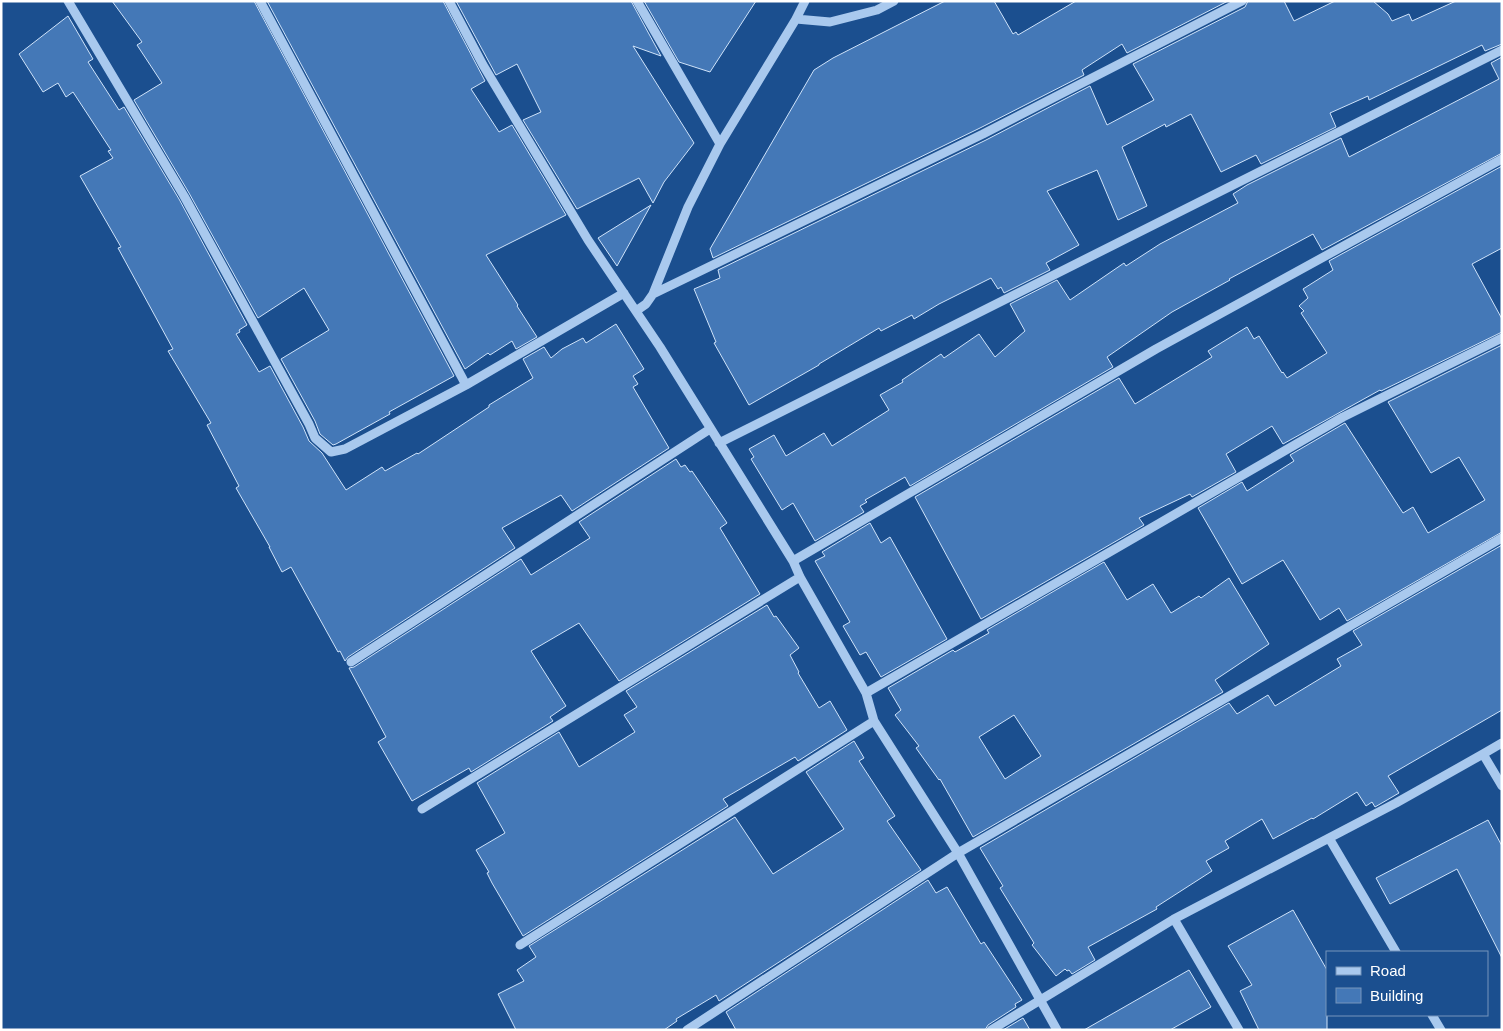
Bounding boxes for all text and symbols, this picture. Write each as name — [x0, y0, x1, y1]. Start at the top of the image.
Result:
legend — [1326, 951, 1488, 1016]
text: Road — [1370, 962, 1406, 979]
text: Building — [1370, 987, 1423, 1004]

